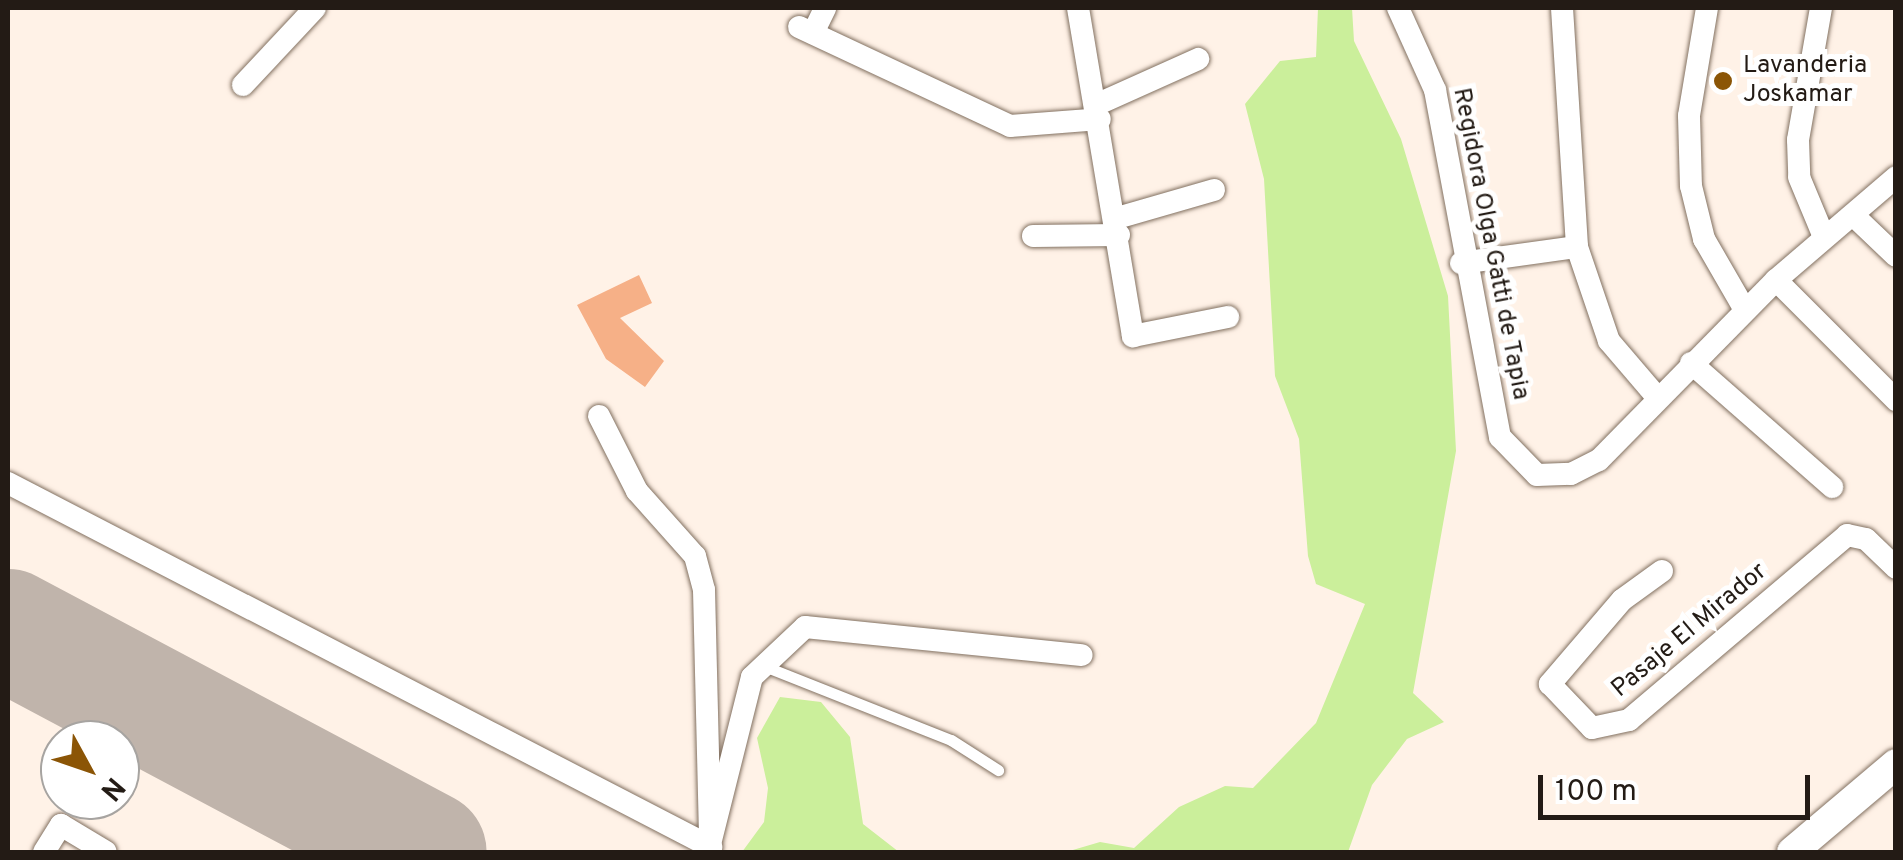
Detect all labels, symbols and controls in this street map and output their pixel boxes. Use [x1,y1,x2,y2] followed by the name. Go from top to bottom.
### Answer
[1743,52,1867,111] place label: Lavanderia Joskamar
[1712,70,1734,92] marker: Lavanderia Joskamar
[1445,85,1535,403] street label: Regidora Olga Gatti de Tapia
[1606,557,1774,705] street label: Pasaje El Mirador
[40,720,140,820] north arrow
[1543,755,1816,817] scale bar
[91,769,132,807] text: N
[1555,774,1637,811] text: 100 m

